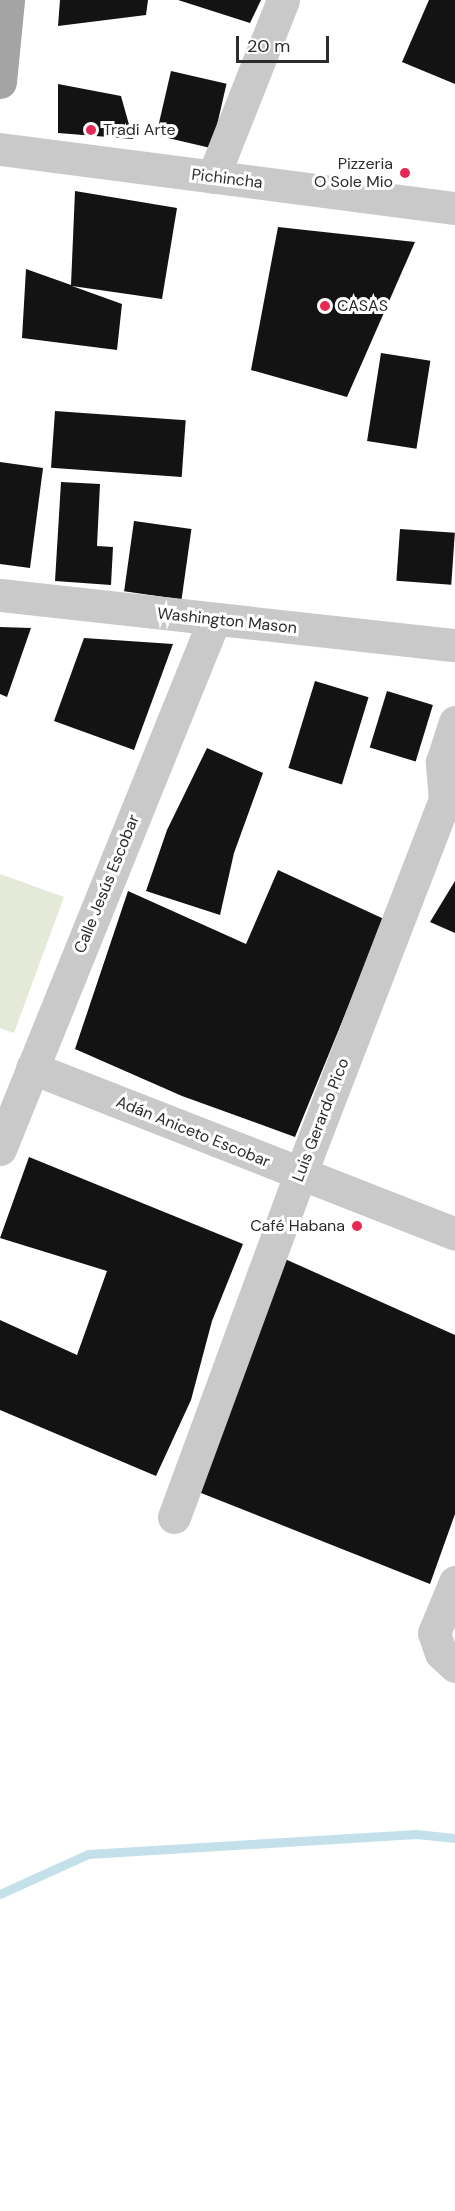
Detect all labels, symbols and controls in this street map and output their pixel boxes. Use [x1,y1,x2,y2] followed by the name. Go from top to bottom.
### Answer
[239,24,332,62] scale bar
[247,34,290,58] text: 20 m
[103,120,175,140] place label: Tradi Arte
[84,123,98,137] marker: Tradi Arte
[314,154,393,192] place label: Pizzeria O Sole Mio
[190,165,264,193] street label: Pichincha
[398,166,412,180] marker: Pizzeria O Sole Mio
[337,296,388,316] place label: CASAS
[318,299,332,313] marker: CASAS
[156,604,298,638] street label: Washington Mason
[70,812,144,956] street label: Calle Jesús Escobar
[289,1056,353,1184] street label: Luis Gerardo Pico
[113,1092,273,1172] street label: Adán Aniceto Escobar
[250,1216,345,1236] place label: Café Habana
[350,1219,364,1233] marker: Café Habana

